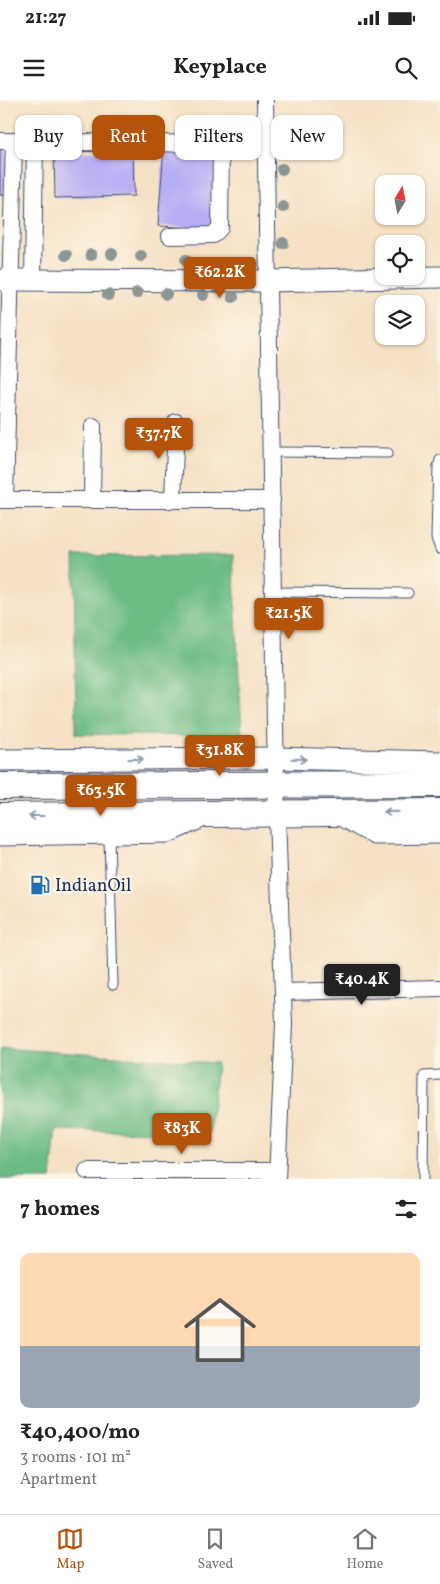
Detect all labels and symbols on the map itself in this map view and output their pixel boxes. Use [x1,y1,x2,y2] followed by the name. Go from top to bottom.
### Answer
[375,175,425,225] north arrow
[179,256,261,299] pin: ₹62.2K
[118,418,200,460] pin: ₹37.7K
[248,598,330,640] pin: ₹21.5K
[179,734,261,777] pin: ₹31.8K
[128,754,144,764] one-way arrow
[290,754,306,764] one-way arrow
[60,774,142,817] pin: ₹63.5K
[384,808,400,817] one-way arrow
[29,811,45,821] one-way arrow
[29,874,51,896] fuel station icon: IndianOil
[55,874,131,899] place label: IndianOil
[321,964,403,1006] pin: ₹40.4K
[152,1112,212,1155] pin: ₹83K

